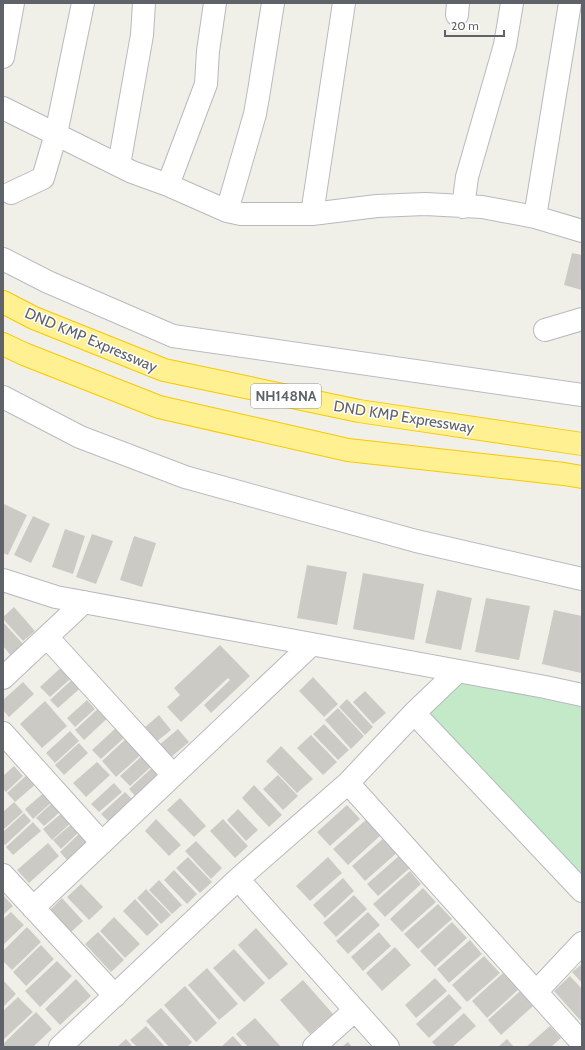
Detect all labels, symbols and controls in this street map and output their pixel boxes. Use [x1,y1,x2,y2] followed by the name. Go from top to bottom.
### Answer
[445,12,504,38] scale bar
[451,18,479,33] text: 20 m
[22,304,160,376] street label: DND KMP Expressway
[251,384,321,408] road number: NH148NA
[332,397,476,437] street label: DND KMP Expressway

